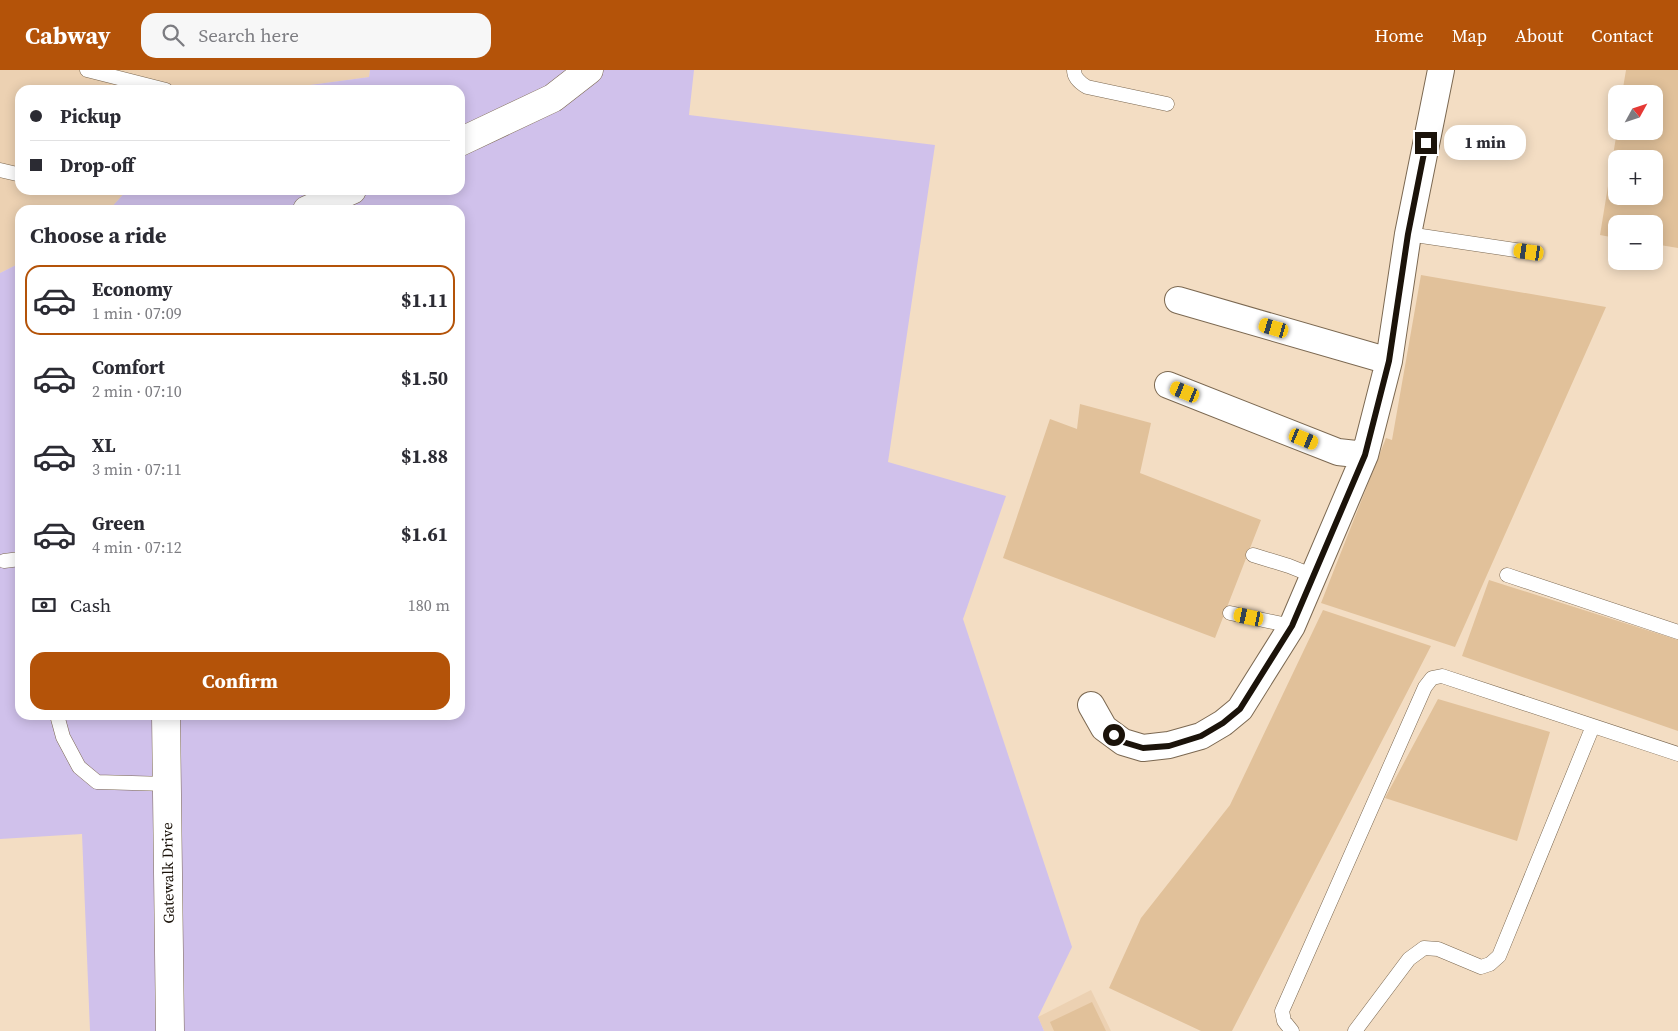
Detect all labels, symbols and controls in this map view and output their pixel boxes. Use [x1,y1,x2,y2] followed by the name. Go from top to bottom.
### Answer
[141,13,491,58] search box
[25,19,111,52] text: Cabway
[159,21,187,49] icon: search
[199,22,299,48] text: Search here
[1375,23,1424,48] text: Home
[1452,23,1487,48] text: Map
[1515,23,1563,48] text: About
[1591,23,1653,48] text: Contact
[1608,85,1662,140] north arrow
[1608,85,1663,270] map controls
[60,103,121,129] text: Pickup
[1444,126,1526,160] callout: 1 min
[1464,131,1506,153] text: 1 min
[1415,132,1437,154] route end
[1608,150,1663,205] button: +
[60,152,134,178] text: Drop-off
[1608,215,1663,270] button: −
[30,220,167,250] text: Choose a ride
[1513,242,1544,262] car
[92,276,173,302] text: Economy
[32,278,77,323] icon: car
[401,287,448,313] text: $1.11
[92,302,182,324] text: 1 min · 07:09
[1257,317,1290,339] car
[92,354,165,380] text: Comfort
[32,356,77,401] icon: car
[401,365,448,391] text: $1.50
[1168,379,1201,405] car
[92,380,182,402] text: 2 min · 07:10
[1287,426,1320,452] car
[92,432,115,458] text: XL
[32,434,77,479] icon: car
[401,443,448,469] text: $1.88
[92,458,182,480] text: 3 min · 07:11
[92,510,145,536] text: Green
[32,512,77,557] icon: car
[401,521,448,547] text: $1.61
[92,536,182,558] text: 4 min · 07:12
[30,591,58,619] icon: cash
[70,592,111,618] text: Cash
[408,594,450,616] text: 180 m
[1232,607,1265,627] car
[30,652,450,710] button: Confirm
[1103,724,1125,746] route start
[156,822,179,924] street label: Gatewalk Drive

